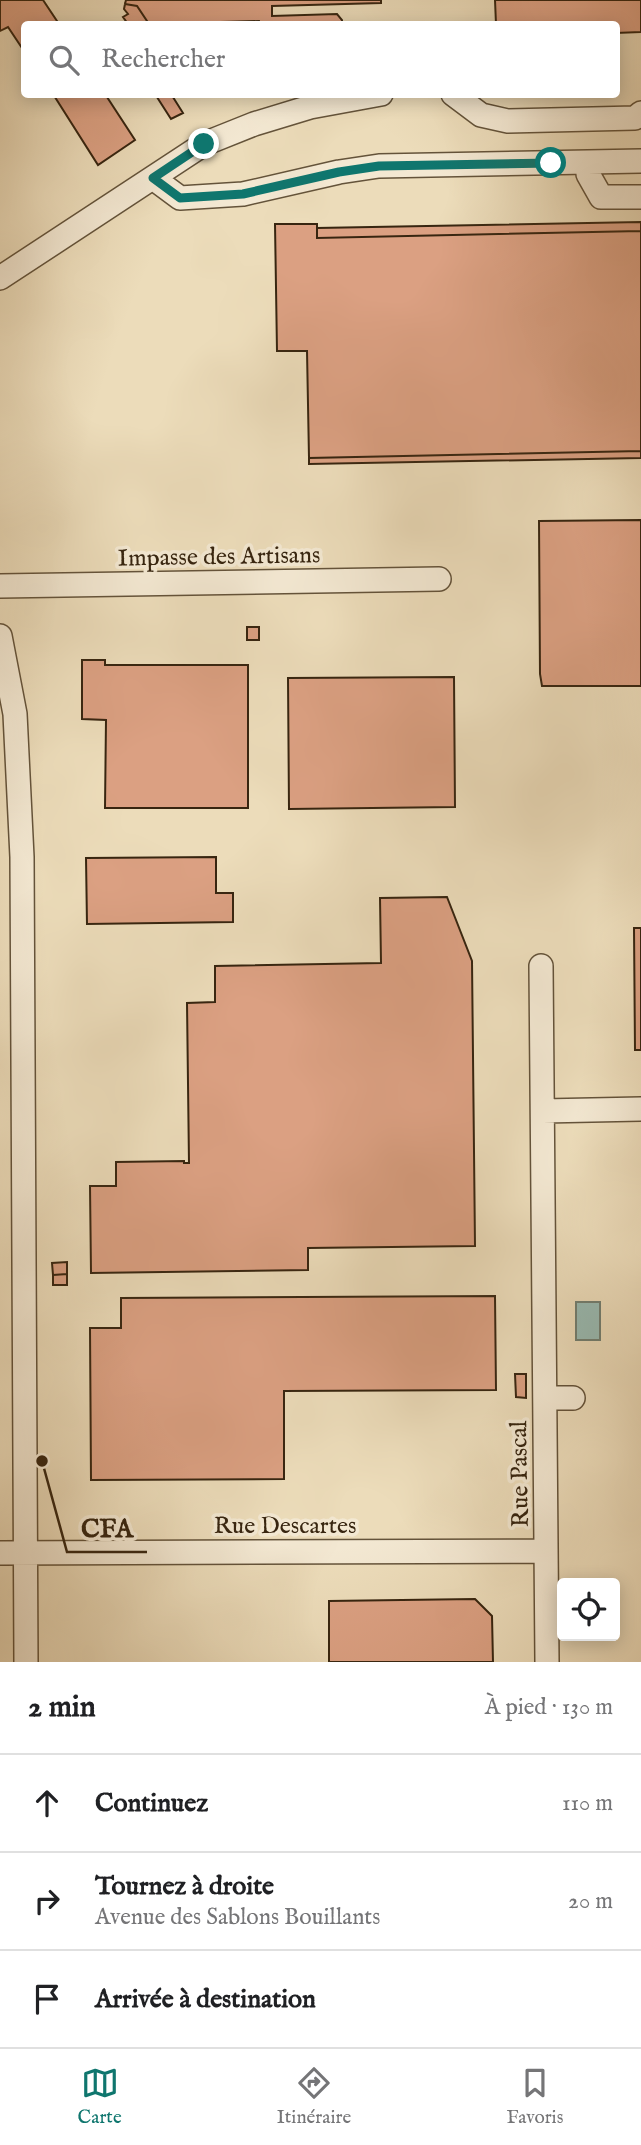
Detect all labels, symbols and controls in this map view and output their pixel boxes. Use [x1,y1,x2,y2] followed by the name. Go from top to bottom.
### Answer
[21,21,620,98] search box
[45,41,83,79] icon: search
[101,43,225,76] text: Rechercher
[188,128,219,159] route end
[535,147,566,178] route start
[117,540,321,575] street label: Impasse des Artisans
[504,1420,537,1528] street label: Rue Pascal
[67,1505,147,1552] callout: CFA
[214,1511,356,1542] street label: Rue Descartes
[81,1513,134,1546] text: CFA
[557,1578,620,1641] map controls
[557,1578,620,1641] button: locate
[28,1689,96,1727] text: 2 min
[485,1693,613,1722] text: À pied · 130 m
[28,1784,66,1822] icon: ahead
[95,1787,208,1820] text: Continuez
[562,1789,613,1818] text: 110 m
[95,1870,274,1903] text: Tournez à droite
[28,1882,66,1920] icon: right
[568,1887,613,1916] text: 20 m
[95,1903,380,1932] text: Avenue des Sablons Bouillants
[28,1980,66,2018] icon: arrive
[95,1983,316,2016] text: Arrivée à destination
[78,2064,122,2130] tab: Carte
[277,2064,351,2130] tab: Itinéraire
[506,2064,563,2130] tab: Favoris

